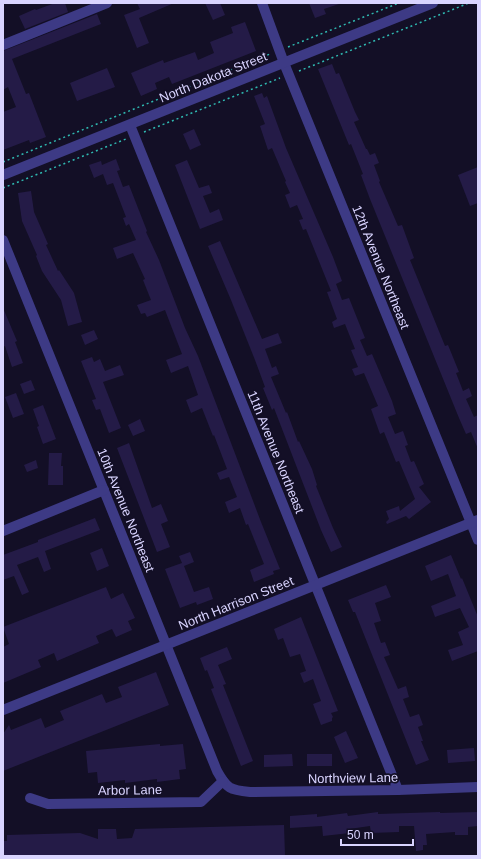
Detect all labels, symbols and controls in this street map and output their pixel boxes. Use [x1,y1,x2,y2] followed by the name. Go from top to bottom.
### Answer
[157,48,269,105] street label: North Dakota Street
[349,203,413,331] street label: 12th Avenue Northeast
[244,388,308,516] street label: 11th Avenue Northeast
[94,446,158,574] street label: 10th Avenue Northeast
[176,573,296,633] street label: North Harrison Street
[308,770,398,786] street label: Northview Lane
[98,782,162,798] street label: Arbor Lane
[341,821,413,847] scale bar
[347,828,374,842] text: 50 m

